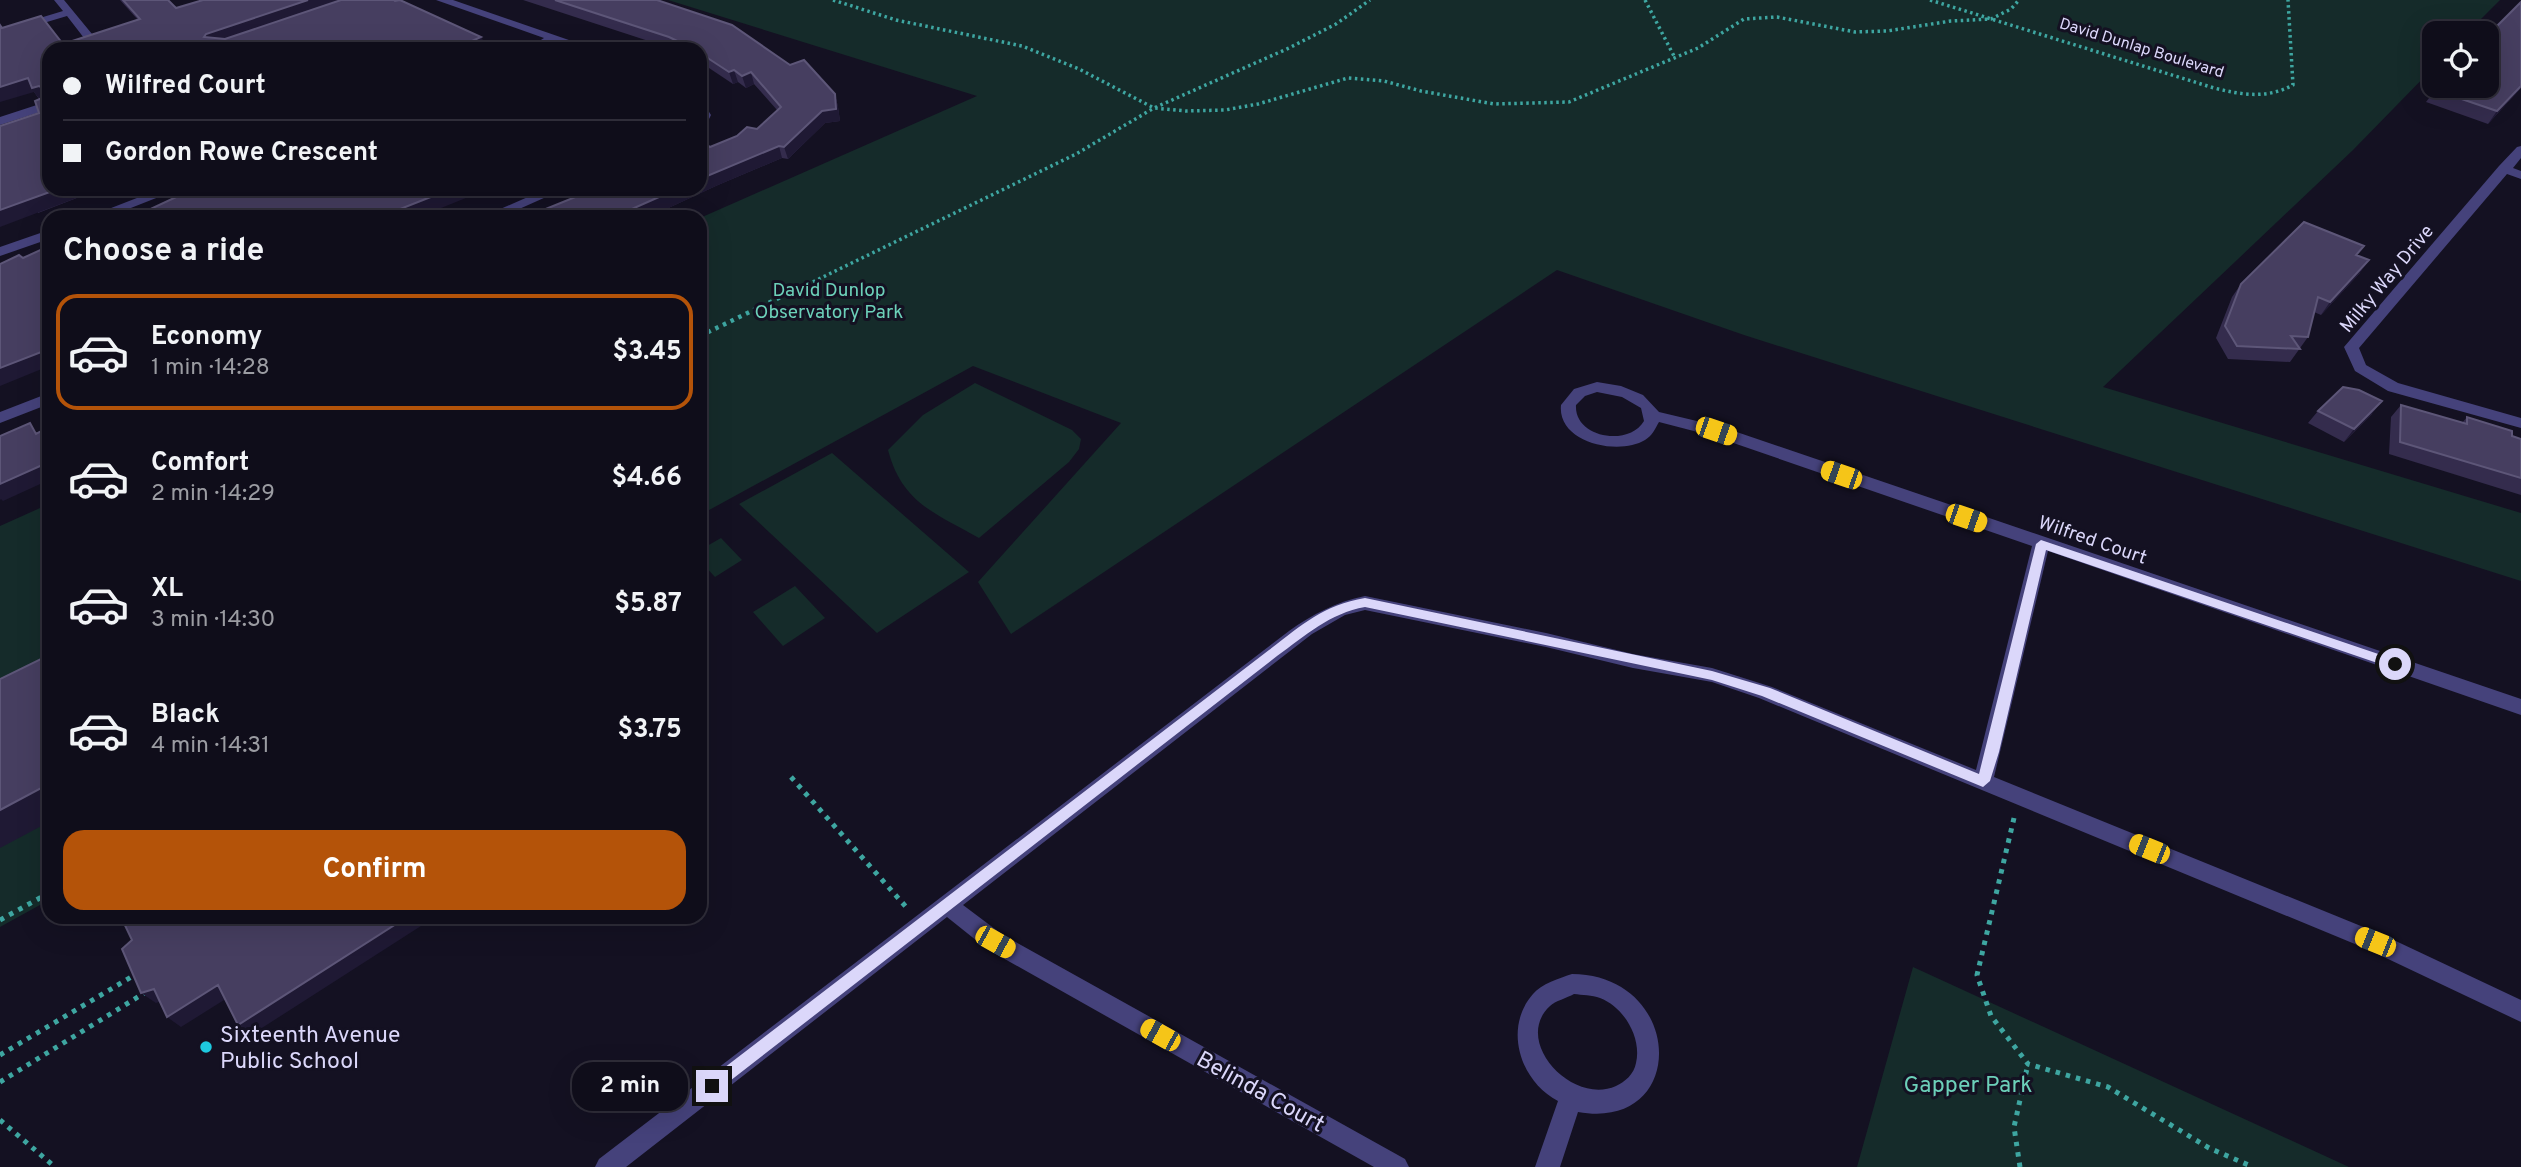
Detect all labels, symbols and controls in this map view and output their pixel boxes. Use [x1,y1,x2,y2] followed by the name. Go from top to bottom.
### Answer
[2057,14,2226,83] street label: David Dunlap Boulevard
[2422,21,2499,98] map controls
[2422,21,2499,98] button: locate
[105,70,266,103] text: Wilfred Court
[105,137,378,170] text: Gordon Rowe Crescent
[2335,220,2440,338] street label: Milky Way Drive
[63,232,264,272] text: Choose a ride
[755,279,903,325] park label: David Dunlop Observatory Park
[67,321,130,384] icon: car
[151,321,262,354] text: Economy
[612,336,682,369] text: $3.45
[151,354,270,383] text: 1 min · 14:28
[1693,414,1740,448] car
[67,447,130,510] icon: car
[151,447,249,480] text: Comfort
[1818,458,1865,492] car
[611,462,682,495] text: $4.66
[151,480,275,509] text: 2 min · 14:29
[1943,501,1990,535] car
[2035,511,2150,571] street label: Wilfred Court
[67,573,130,636] icon: car
[151,573,183,606] text: XL
[614,588,682,621] text: $5.87
[151,606,275,635] text: 3 min · 14:30
[2379,648,2411,680] route start
[67,699,130,762] icon: car
[151,699,220,732] text: Black
[617,714,682,747] text: $3.75
[151,732,270,761] text: 4 min · 14:31
[63,830,686,910] button: Confirm
[2126,831,2173,867] car
[972,923,1019,961] car
[2352,924,2399,960] car
[1137,1016,1184,1054] car
[220,1022,400,1077] place label: Sixteenth Avenue Public School
[198,1039,214,1055] marker: Sixteenth Avenue Public School
[1191,1046,1329,1140] street label: Belinda Court
[572,1062,688,1110] callout: 2 min
[696,1070,728,1102] route end
[600,1072,660,1101] text: 2 min
[1904,1072,2032,1101] park label: Gapper Park

